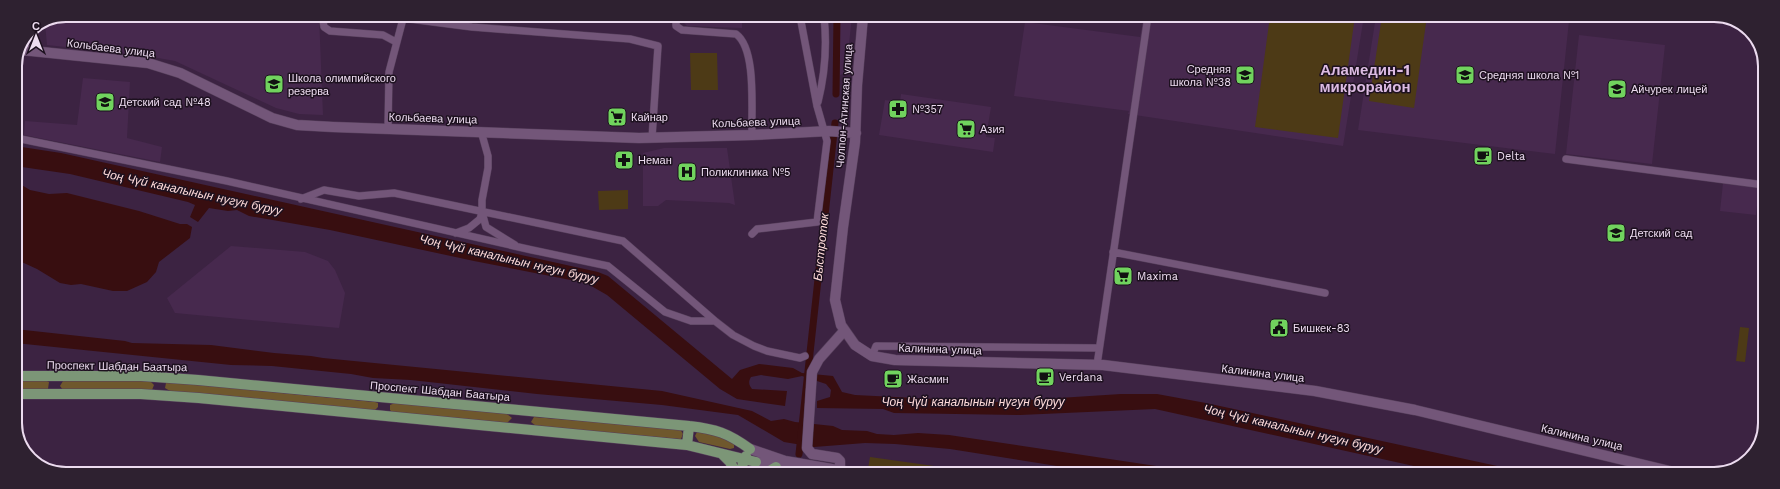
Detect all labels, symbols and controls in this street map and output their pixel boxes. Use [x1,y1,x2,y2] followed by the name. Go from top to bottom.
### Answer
[16,16,56,56] north arrow
[32,20,40,33] text: С
[66,37,157,60] street label: Кольбаева улица
[834,43,855,169] street label: Чолпон-Атинская улица
[1319,61,1411,96] district label: Аламедин-1 микрорайон
[1170,63,1231,89] place label: Средняя школа №38
[1234,64,1256,86] school or university icon: Средняя школа №38
[1454,64,1476,86] school or university icon: Средняя школа №1
[1479,69,1579,82] place label: Средняя школа №1
[288,72,396,98] place label: Школа олимпийского резерва
[263,73,285,95] school or university icon: Школа олимпийского резерва
[1606,78,1628,100] school or university icon: Айчурек лицей
[1631,83,1707,96] place label: Айчурек лицей
[94,91,116,113] school or university icon: Детский сад №48
[119,96,211,109] place label: Детский сад №48
[887,98,909,120] pharmacy icon: №357
[912,103,943,116] place label: №357
[606,106,628,128] supermarket icon: Кайнар
[389,110,478,127] street label: Кольбаева улица
[631,111,668,124] place label: Кайнар
[712,114,801,131] street label: Кольбаева улица
[955,118,977,140] supermarket icon: Азия
[980,123,1005,136] place label: Азия
[1472,145,1494,167] cafe icon: Delta
[613,149,635,171] pharmacy icon: Неман
[1497,150,1525,163] place label: Delta
[638,154,672,167] place label: Неман
[676,161,698,183] hospital icon: Поликлиника №5
[101,166,284,218] water label: Чоң Чүй каналынын нугун буруу
[701,166,790,179] place label: Поликлиника №5
[810,211,832,282] water label: Быстроток
[1605,222,1627,244] school or university icon: Детский сад
[1630,227,1693,240] place label: Детский сад
[418,232,601,287] water label: Чоң Чүй каналынын нугун буруу
[1112,265,1134,287] supermarket icon: Maxima
[1137,270,1178,283] place label: Maxima
[1268,317,1290,339] public building icon: Бишкек-83
[1293,322,1350,335] place label: Бишкек-83
[898,342,983,357] street label: Калинина улица
[47,359,188,374] street label: Проспект Шабдан Баатыра
[1221,362,1306,385] street label: Калинина улица
[1034,366,1056,388] cafe icon: Verdana
[882,368,904,390] cafe icon: Жасмин
[1059,371,1102,384] place label: Verdana
[907,373,949,386] place label: Жасмин
[370,379,511,404] street label: Проспект Шабдан Баатыра
[881,395,1066,409] water label: Чоң Чүй каналынын нугун буруу
[1202,402,1385,457] water label: Чоң Чүй каналынын нугун буруу
[1540,422,1625,453] street label: Калинина улица

